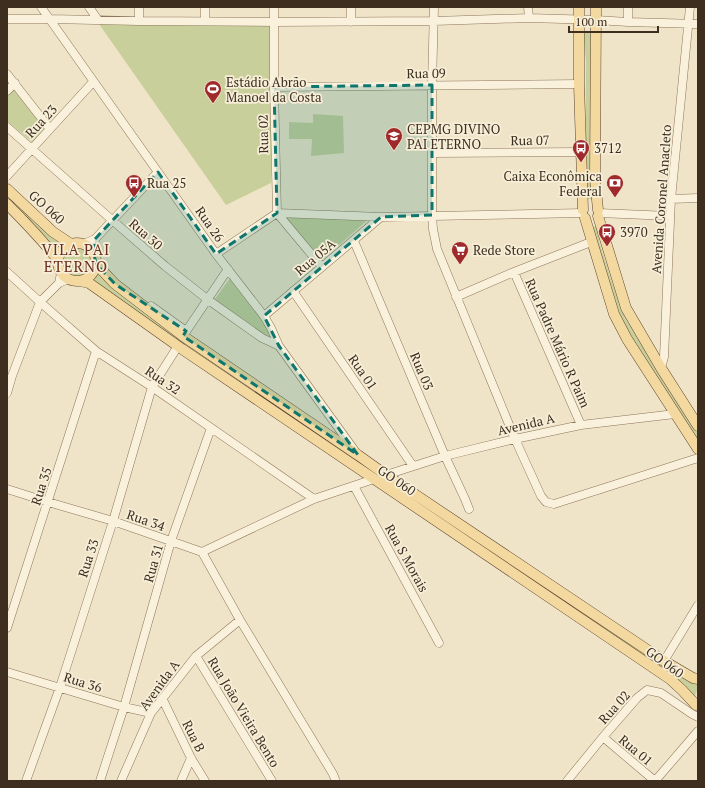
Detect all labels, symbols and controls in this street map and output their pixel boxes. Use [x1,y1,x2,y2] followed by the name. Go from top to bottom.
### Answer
[569,8,658,34] scale bar
[575,14,608,29] text: 100 m
[406,64,446,82] street label: Rua 09
[226,73,322,106] place label: Estádio Abrão Manoel da Costa
[203,79,223,104] sports icon: Estádio Abrão Manoel da Costa
[21,100,61,142] street label: Rua 23
[254,114,272,154] street label: Rua 02
[407,120,500,153] place label: CEPMG DIVINO PAI ETERNO
[647,124,675,274] street label: Avenida Coronel Anacleto
[384,126,404,151] school or university icon: CEPMG DIVINO PAI ETERNO
[510,131,550,149] street label: Rua 07
[571,138,591,163] bus stop icon: 3712
[594,139,622,157] place label: 3712
[503,167,602,200] place label: Caixa Econômica Federal
[124,173,144,198] bus stop icon: Rua 25
[605,173,625,198] bank icon: Caixa Econômica Federal
[147,174,186,192] place label: Rua 25
[25,186,69,228] street label: GO 060
[191,203,229,245] street label: Rua 26
[125,214,167,254] street label: Rua 30
[597,222,617,247] bus stop icon: 3970
[620,223,648,241] place label: 3970
[291,235,339,279] street label: Rua 05A
[42,239,110,276] district label: VILA PAI ETERNO
[450,240,470,265] supermarket icon: Rede Store
[473,241,535,259] place label: Rede Store
[521,276,595,410] street label: Rua Padre Mário R Paim
[406,349,438,393] street label: Rua 03
[344,351,382,393] street label: Rua 01
[142,362,184,398] street label: Rua 32
[496,409,556,439] street label: Avenida A
[374,461,420,499] street label: GO 060
[26,465,56,507] street label: Rua 35
[124,505,168,535] street label: Rua 34
[381,521,433,595] street label: Rua S Morais
[73,536,103,579] street label: Rua 33
[139,542,167,584] street label: Rua 31
[643,642,688,682] street label: GO 060
[204,653,284,771] street label: Rua João Vieira Bento
[135,656,183,714] street label: Avenida A
[62,668,105,696] street label: Rua 36
[594,686,634,728] street label: Rua 02
[178,717,210,755] street label: Rua B
[615,730,657,770] street label: Rua 01

